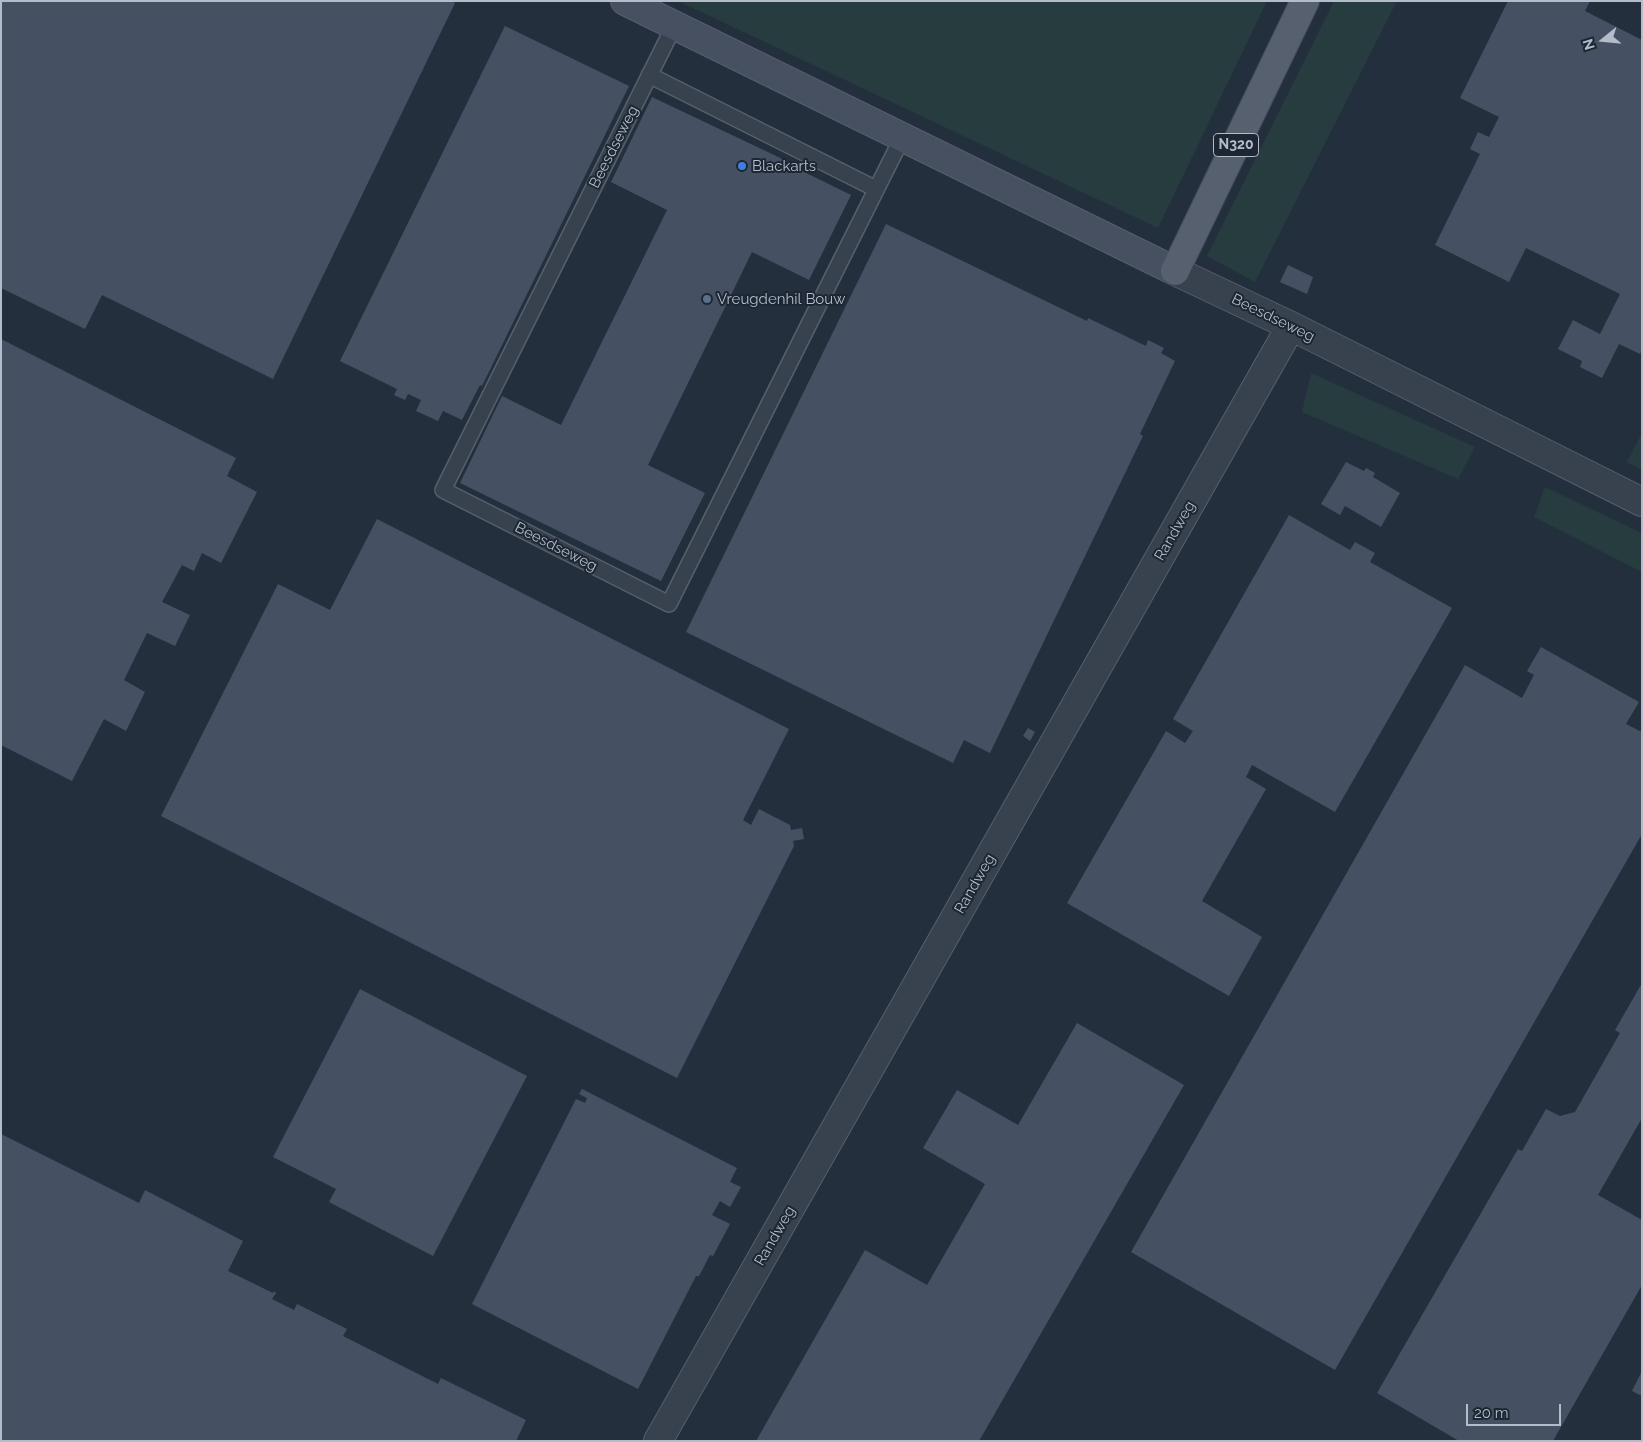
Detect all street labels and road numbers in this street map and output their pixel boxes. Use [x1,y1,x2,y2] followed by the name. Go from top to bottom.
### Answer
[586,103,642,191] street label: Beesdseweg
[1214,134,1258,156] road number: N320
[1229,290,1317,346] street label: Beesdseweg
[1151,498,1199,564] street label: Randweg
[512,519,600,575] street label: Beesdseweg
[951,851,999,917] street label: Randweg
[751,1203,799,1269] street label: Randweg

